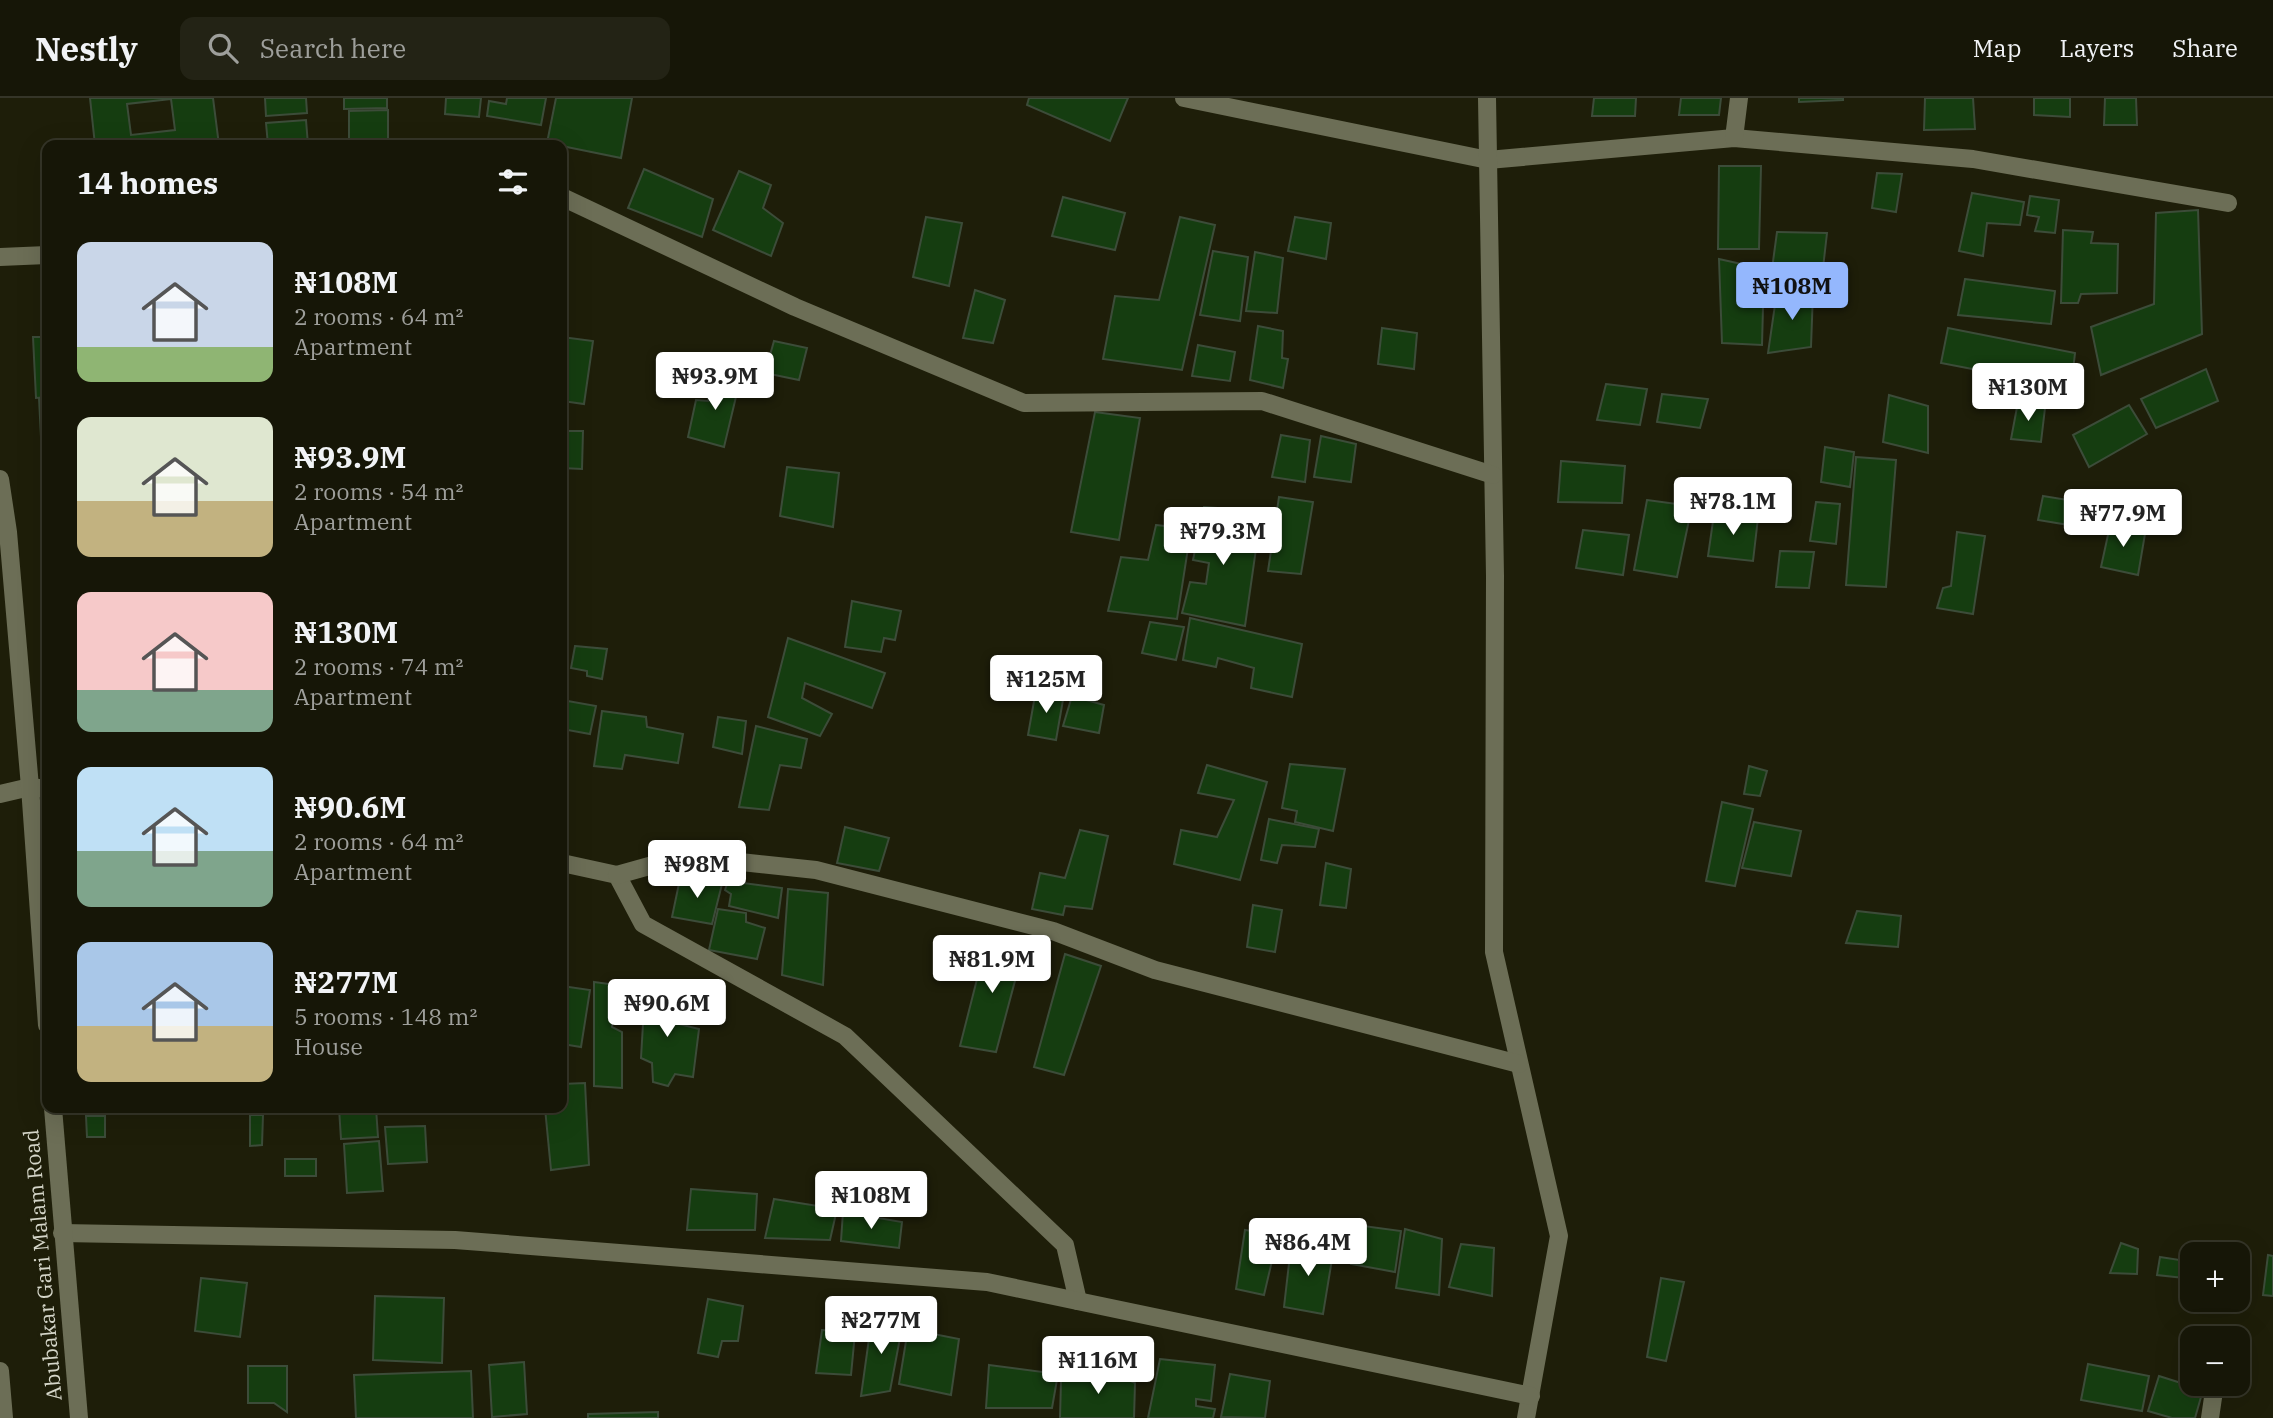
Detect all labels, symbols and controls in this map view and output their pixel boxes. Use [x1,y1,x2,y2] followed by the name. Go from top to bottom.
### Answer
[180,17,670,80] search box
[35,27,138,70] text: Nestly
[204,29,242,67] icon: search
[260,31,406,65] text: Search here
[1973,32,2021,64] text: Map
[2059,32,2134,64] text: Layers
[2172,32,2238,64] text: Share
[77,163,218,202] text: 14 homes
[494,163,532,201] icon: filters
[294,262,398,301] text: ₦108M
[1743,262,1841,322] pin: ₦108M
[133,270,217,354] icon: home
[1752,270,1832,300] text: ₦108M
[294,301,464,331] text: 2 rooms · 64 m²
[294,331,412,361] text: Apartment
[658,352,772,412] pin: ₦93.9M
[672,360,758,390] text: ₦93.9M
[1979,364,2077,423] pin: ₦130M
[1988,371,2068,401] text: ₦130M
[294,437,407,476] text: ₦93.9M
[133,445,217,529] icon: home
[294,476,464,506] text: 2 rooms · 54 m²
[1676,478,1790,537] pin: ₦78.1M
[1690,485,1776,515] text: ₦78.1M
[2066,490,2180,549] pin: ₦77.9M
[2080,497,2166,527] text: ₦77.9M
[294,506,412,536] text: Apartment
[1166,508,1280,567] pin: ₦79.3M
[1180,515,1266,545] text: ₦79.3M
[294,612,398,651] text: ₦130M
[133,620,217,704] icon: home
[294,651,464,681] text: 2 rooms · 74 m²
[997,656,1095,715] pin: ₦125M
[1006,663,1086,693] text: ₦125M
[294,681,412,711] text: Apartment
[294,787,407,826] text: ₦90.6M
[133,795,217,879] icon: home
[294,826,464,856] text: 2 rooms · 64 m²
[656,840,738,900] pin: ₦98M
[664,848,730,878] text: ₦98M
[294,856,412,886] text: Apartment
[935,936,1049,995] pin: ₦81.9M
[949,943,1035,973] text: ₦81.9M
[294,962,398,1001] text: ₦277M
[133,970,217,1054] icon: home
[610,979,724,1039] pin: ₦90.6M
[624,987,710,1017] text: ₦90.6M
[294,1001,477,1031] text: 5 rooms · 148 m²
[294,1031,363,1061] text: House
[16,1128,68,1402] street label: Abubakar Gari Malam Road
[822,1172,920,1231] pin: ₦108M
[831,1179,911,1209] text: ₦108M
[1251,1218,1365,1278] pin: ₦86.4M
[1265,1226,1351,1256] text: ₦86.4M
[2180,1242,2250,1396] map controls
[2180,1242,2250,1312] button: +
[832,1296,930,1356] pin: ₦277M
[841,1304,921,1334] text: ₦277M
[2180,1326,2250,1396] button: −
[1049,1336,1147,1396] pin: ₦116M
[1058,1344,1138,1374] text: ₦116M

